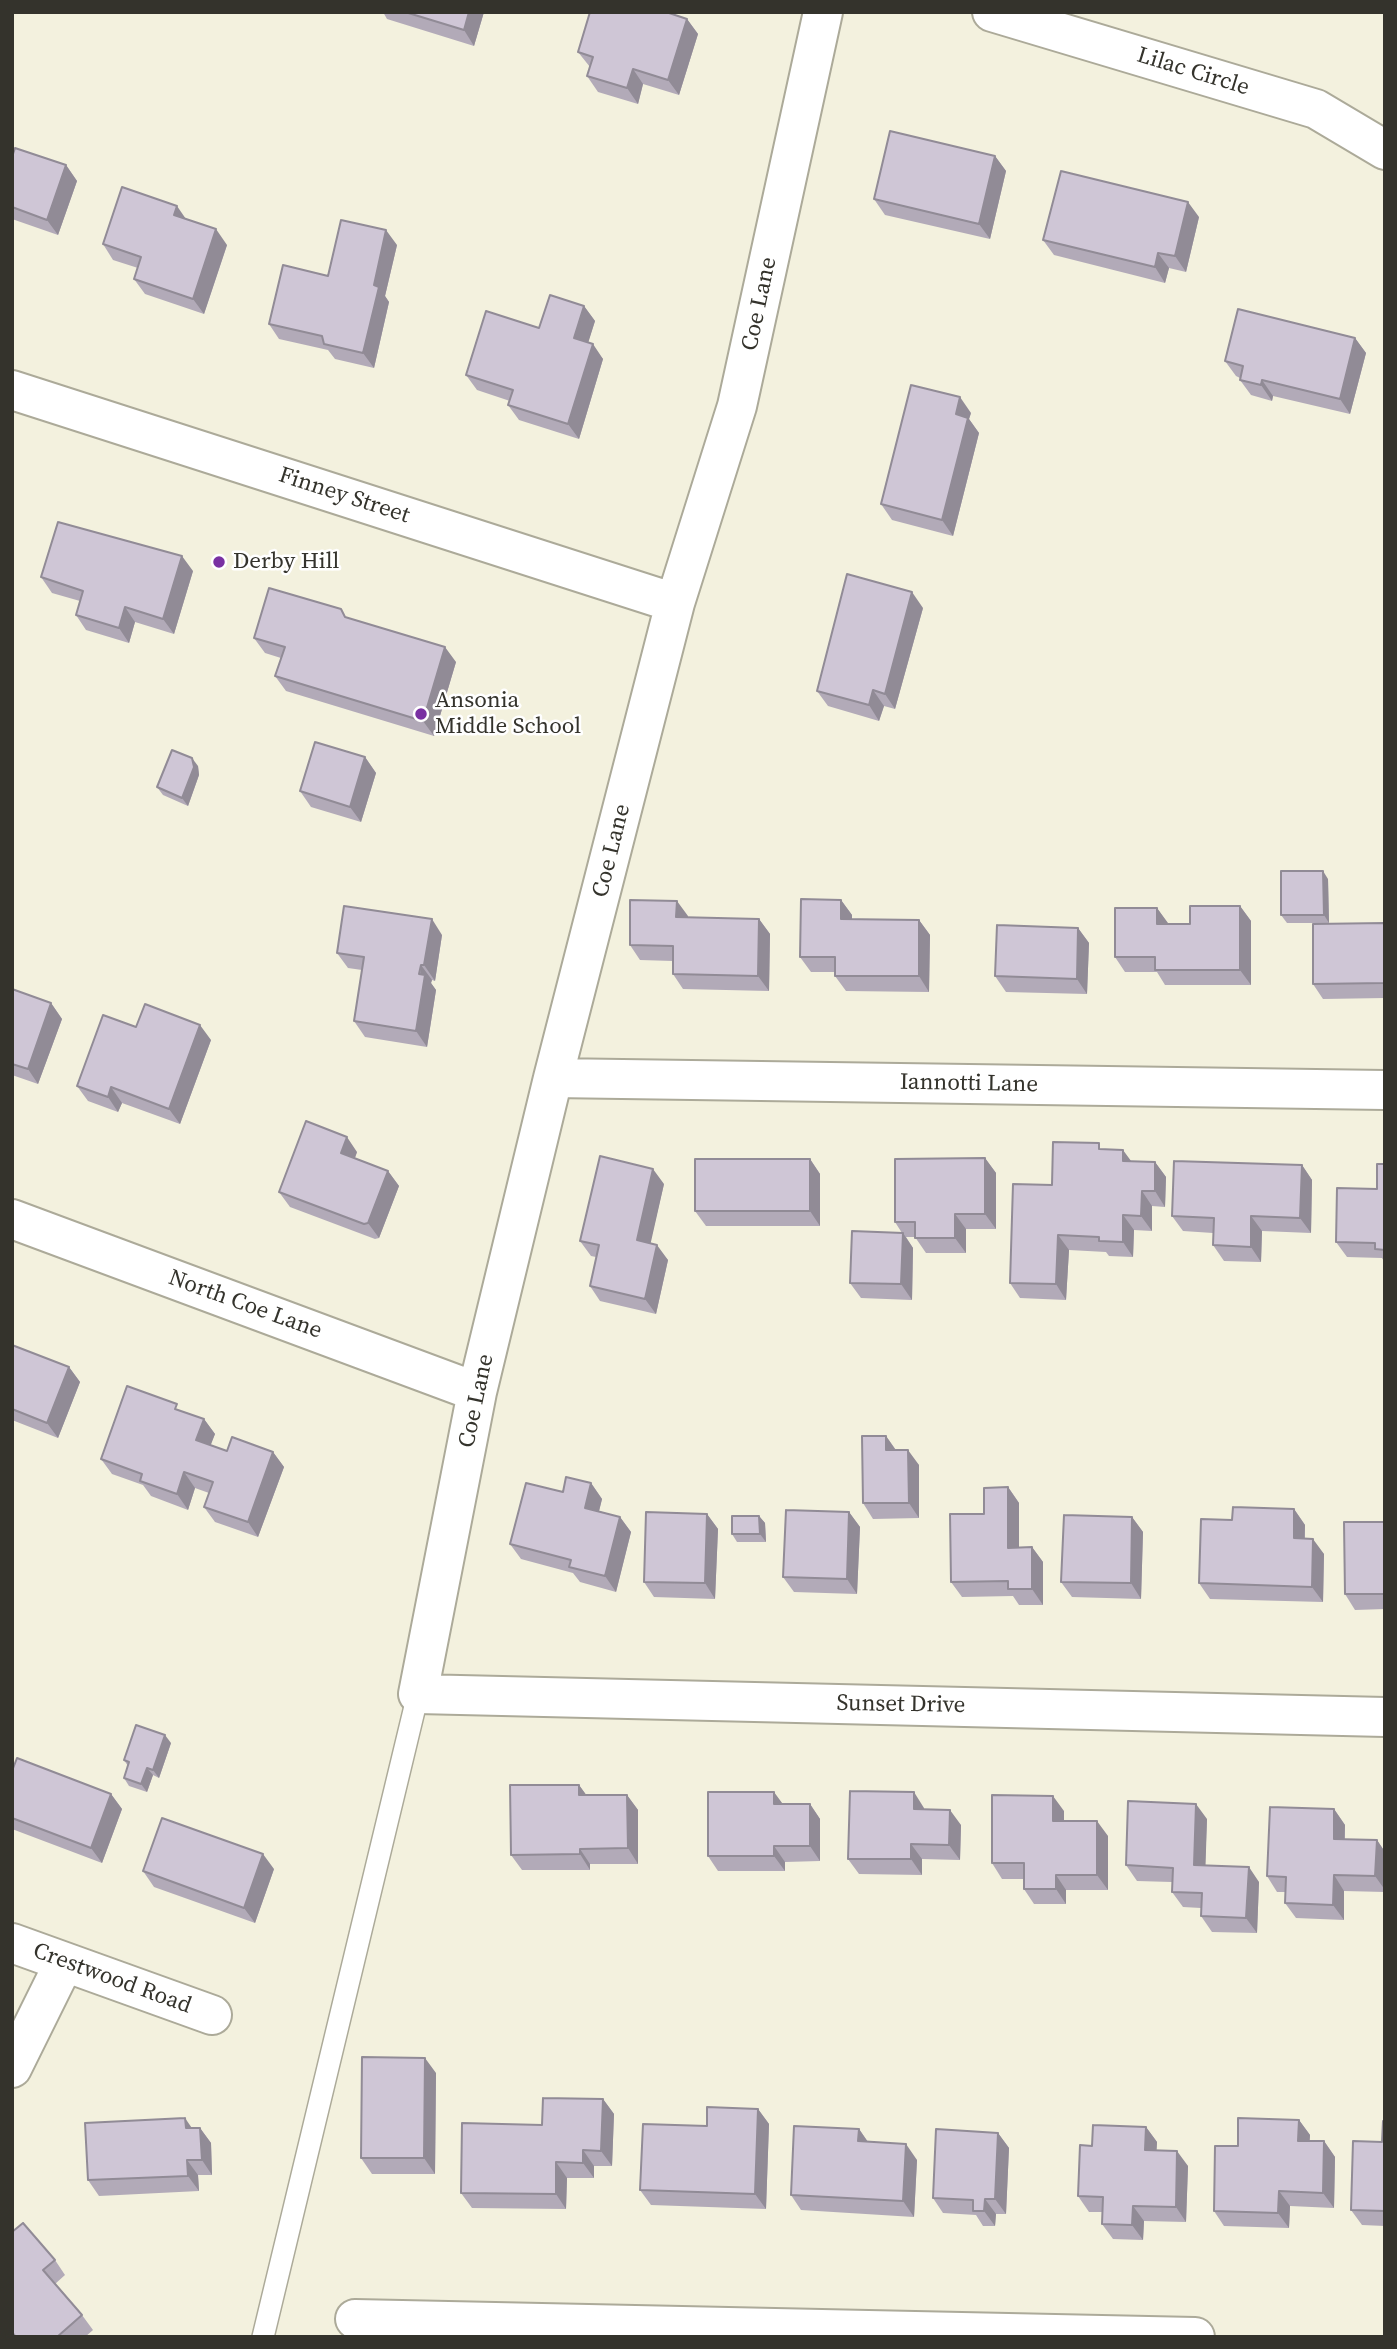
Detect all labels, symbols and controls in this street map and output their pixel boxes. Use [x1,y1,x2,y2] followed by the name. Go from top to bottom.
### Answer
[1134,42,1252,102] street label: Lilac Circle
[737,255,783,353] street label: Coe Lane
[275,462,413,530] street label: Finney Street
[233,548,339,576] place label: Derby Hill
[211,554,227,570] marker: Derby Hill
[435,687,581,741] place label: Ansonia Middle School
[413,706,429,722] marker: Ansonia Middle School
[587,801,637,901] street label: Coe Lane
[900,1069,1038,1099] street label: Iannotti Lane
[165,1264,325,1346] street label: North Coe Lane
[454,1352,500,1450] street label: Coe Lane
[836,1690,966,1720] street label: Sunset Drive
[29,1938,195,2020] street label: Crestwood Road

